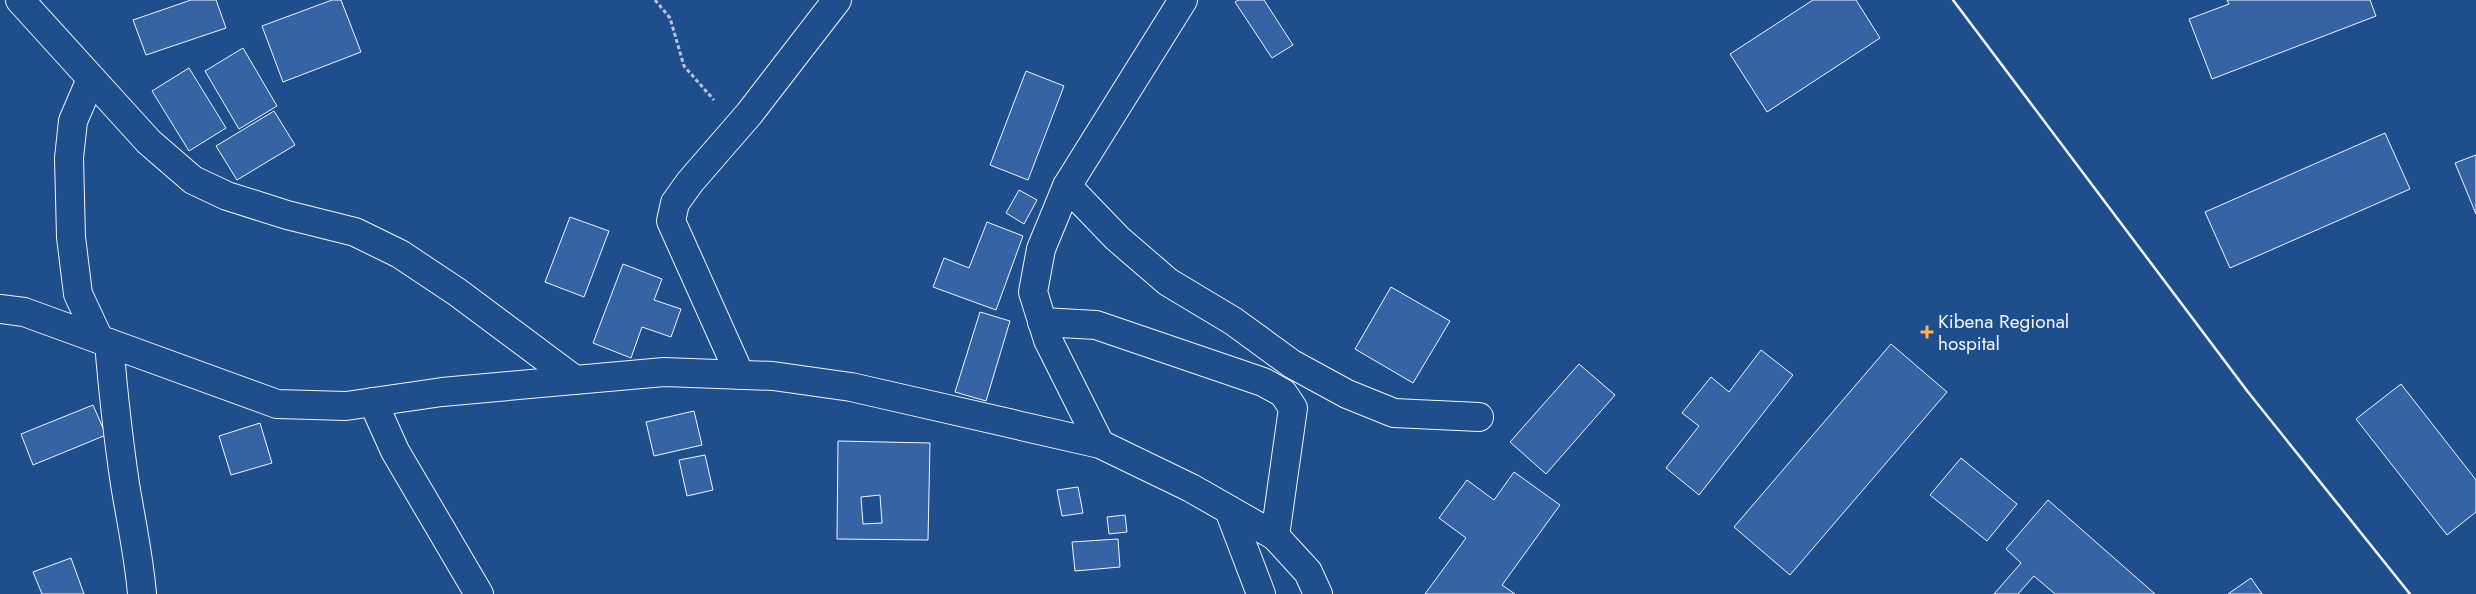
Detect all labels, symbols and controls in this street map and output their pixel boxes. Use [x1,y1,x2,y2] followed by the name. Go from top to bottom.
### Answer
[1938,308,2069,357] place label: Kibena Regional hospital
[1920,325,1934,339] marker: Kibena Regional hospital

